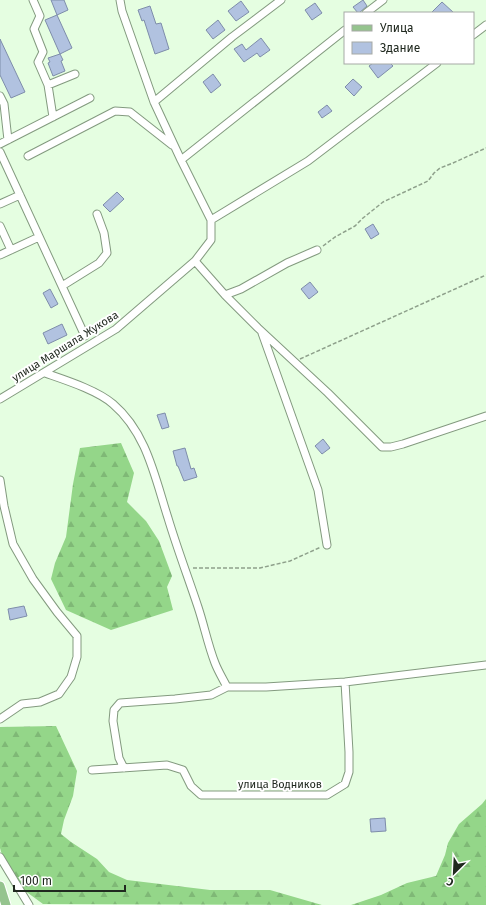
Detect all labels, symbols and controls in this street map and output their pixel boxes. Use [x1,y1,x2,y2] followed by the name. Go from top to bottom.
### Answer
[344,12,474,64] legend
[380,21,414,35] text: Улица
[380,41,420,55] text: Здание
[10,308,121,385] street label: улица Маршала Жукова
[238,778,322,791] street label: улица Водников
[434,853,474,893] north arrow
[14,867,125,893] scale bar
[20,874,52,888] text: 100 m
[444,874,456,889] text: С

